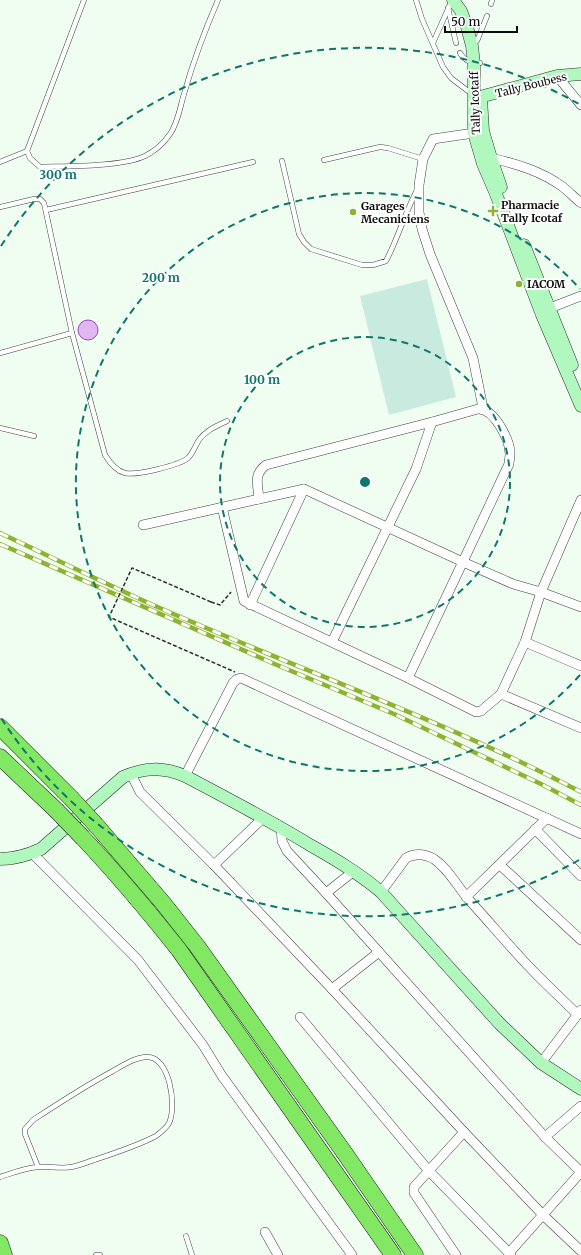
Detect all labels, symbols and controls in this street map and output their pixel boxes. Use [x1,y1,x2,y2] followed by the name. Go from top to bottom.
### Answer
[445,8,517,34] scale bar
[451,14,480,29] text: 50 m
[494,69,568,101] street label: Tally Boubess
[467,70,483,135] street label: Tally Icotaff
[39,167,77,182] text: 300 m
[501,198,563,225] place label: Pharmacie Tally Icotaf
[361,199,430,226] place label: Garages Mecaniciens
[488,206,498,216] marker: Pharmacie Tally Icotaf
[348,207,358,217] marker: Garages Mecaniciens
[142,270,180,285] text: 200 m
[527,277,566,291] place label: IACOM
[514,279,524,289] marker: IACOM
[244,372,280,387] text: 100 m
[358,475,372,489] centre of rings

